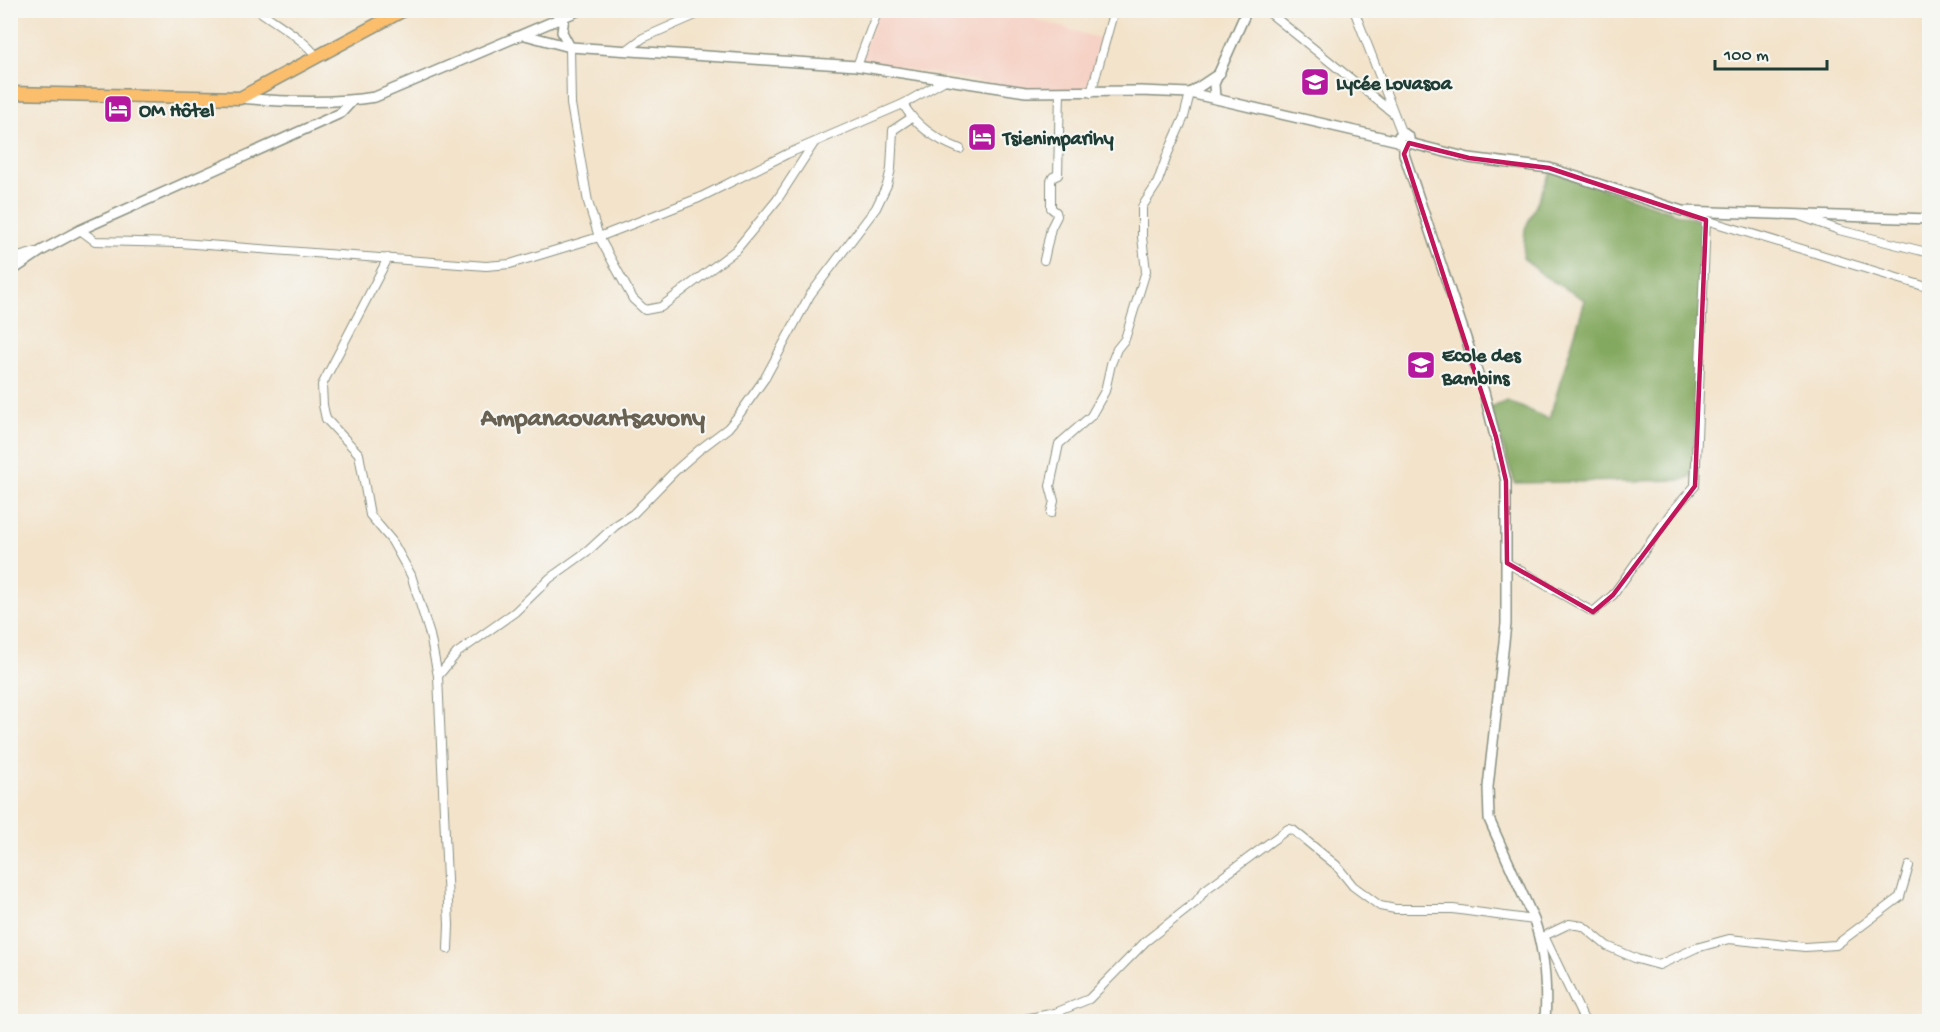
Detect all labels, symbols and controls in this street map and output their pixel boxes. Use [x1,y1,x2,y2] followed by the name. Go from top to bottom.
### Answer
[1715,33,1828,71] scale bar
[1723,46,1769,67] text: 100 m
[1299,66,1331,98] school or university icon: Lycée Lovasoa
[1336,74,1453,97] place label: Lycée Lovasoa
[102,93,134,125] hotel icon: OM Hôtel
[139,101,215,124] place label: OM Hôtel
[966,121,998,153] hotel icon: Tsienimparihy
[1001,129,1114,152] place label: Tsienimparihy
[1441,346,1522,392] place label: Ecole des Bambins
[1405,349,1437,381] school or university icon: Ecole des Bambins
[480,405,705,436] district label: Ampanaovantsavony

